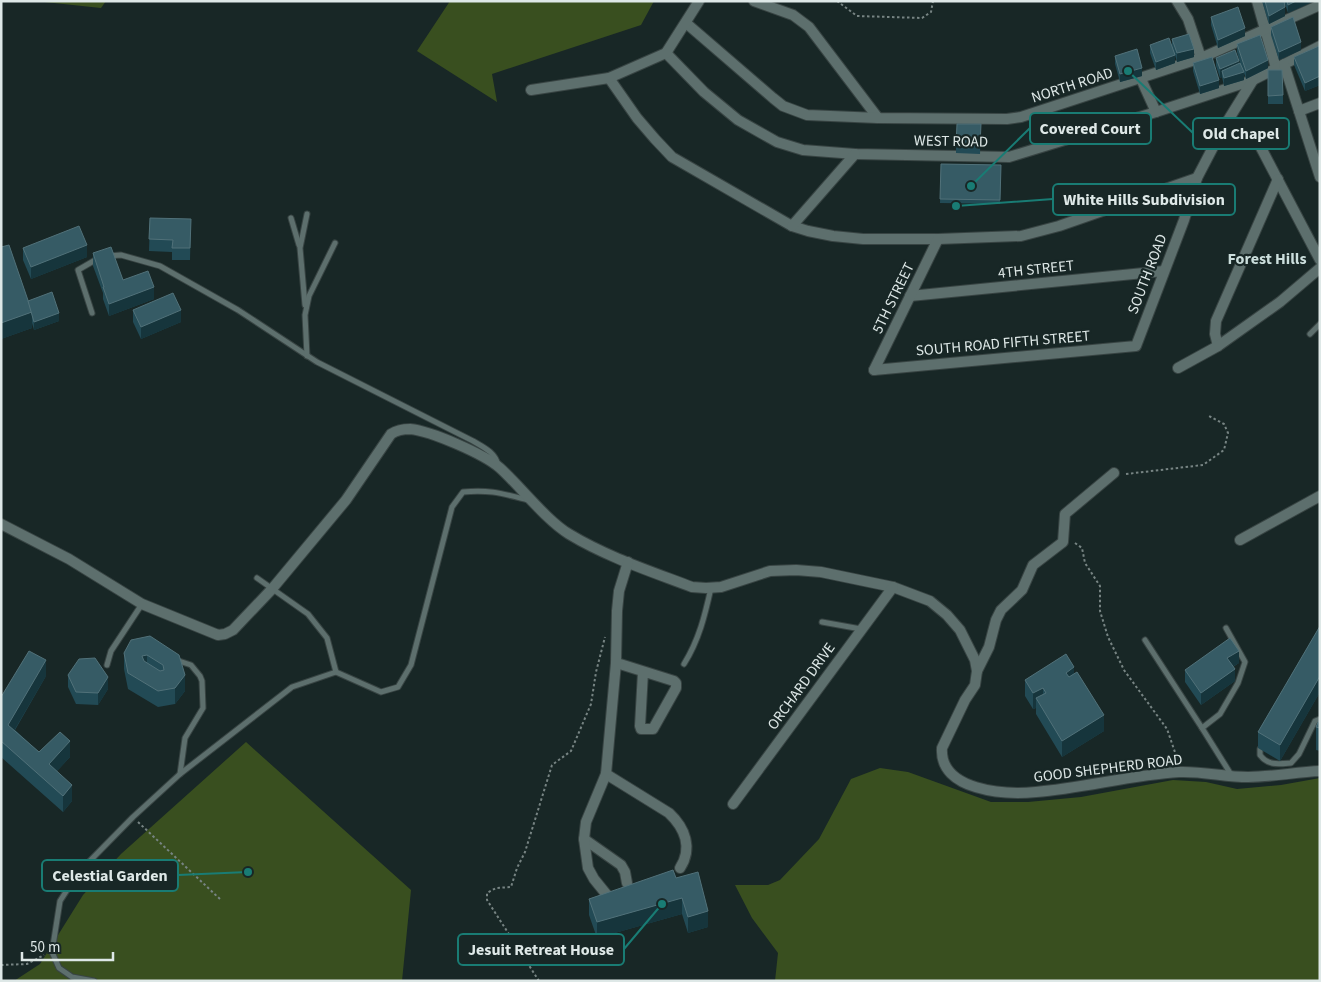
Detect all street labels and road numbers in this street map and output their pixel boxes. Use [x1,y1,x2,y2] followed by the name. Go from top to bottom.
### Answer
[1029,62,1116,109] street label: NORTH ROAD
[914,130,988,153] street label: WEST ROAD
[1123,231,1172,317] street label: SOUTH ROAD
[997,255,1075,284] street label: 4TH STREET
[867,259,920,337] street label: 5TH STREET
[915,325,1091,362] street label: SOUTH ROAD FIFTH STREET
[763,638,840,734] street label: ORCHARD DRIVE
[1032,749,1184,788] street label: GOOD SHEPHERD ROAD

